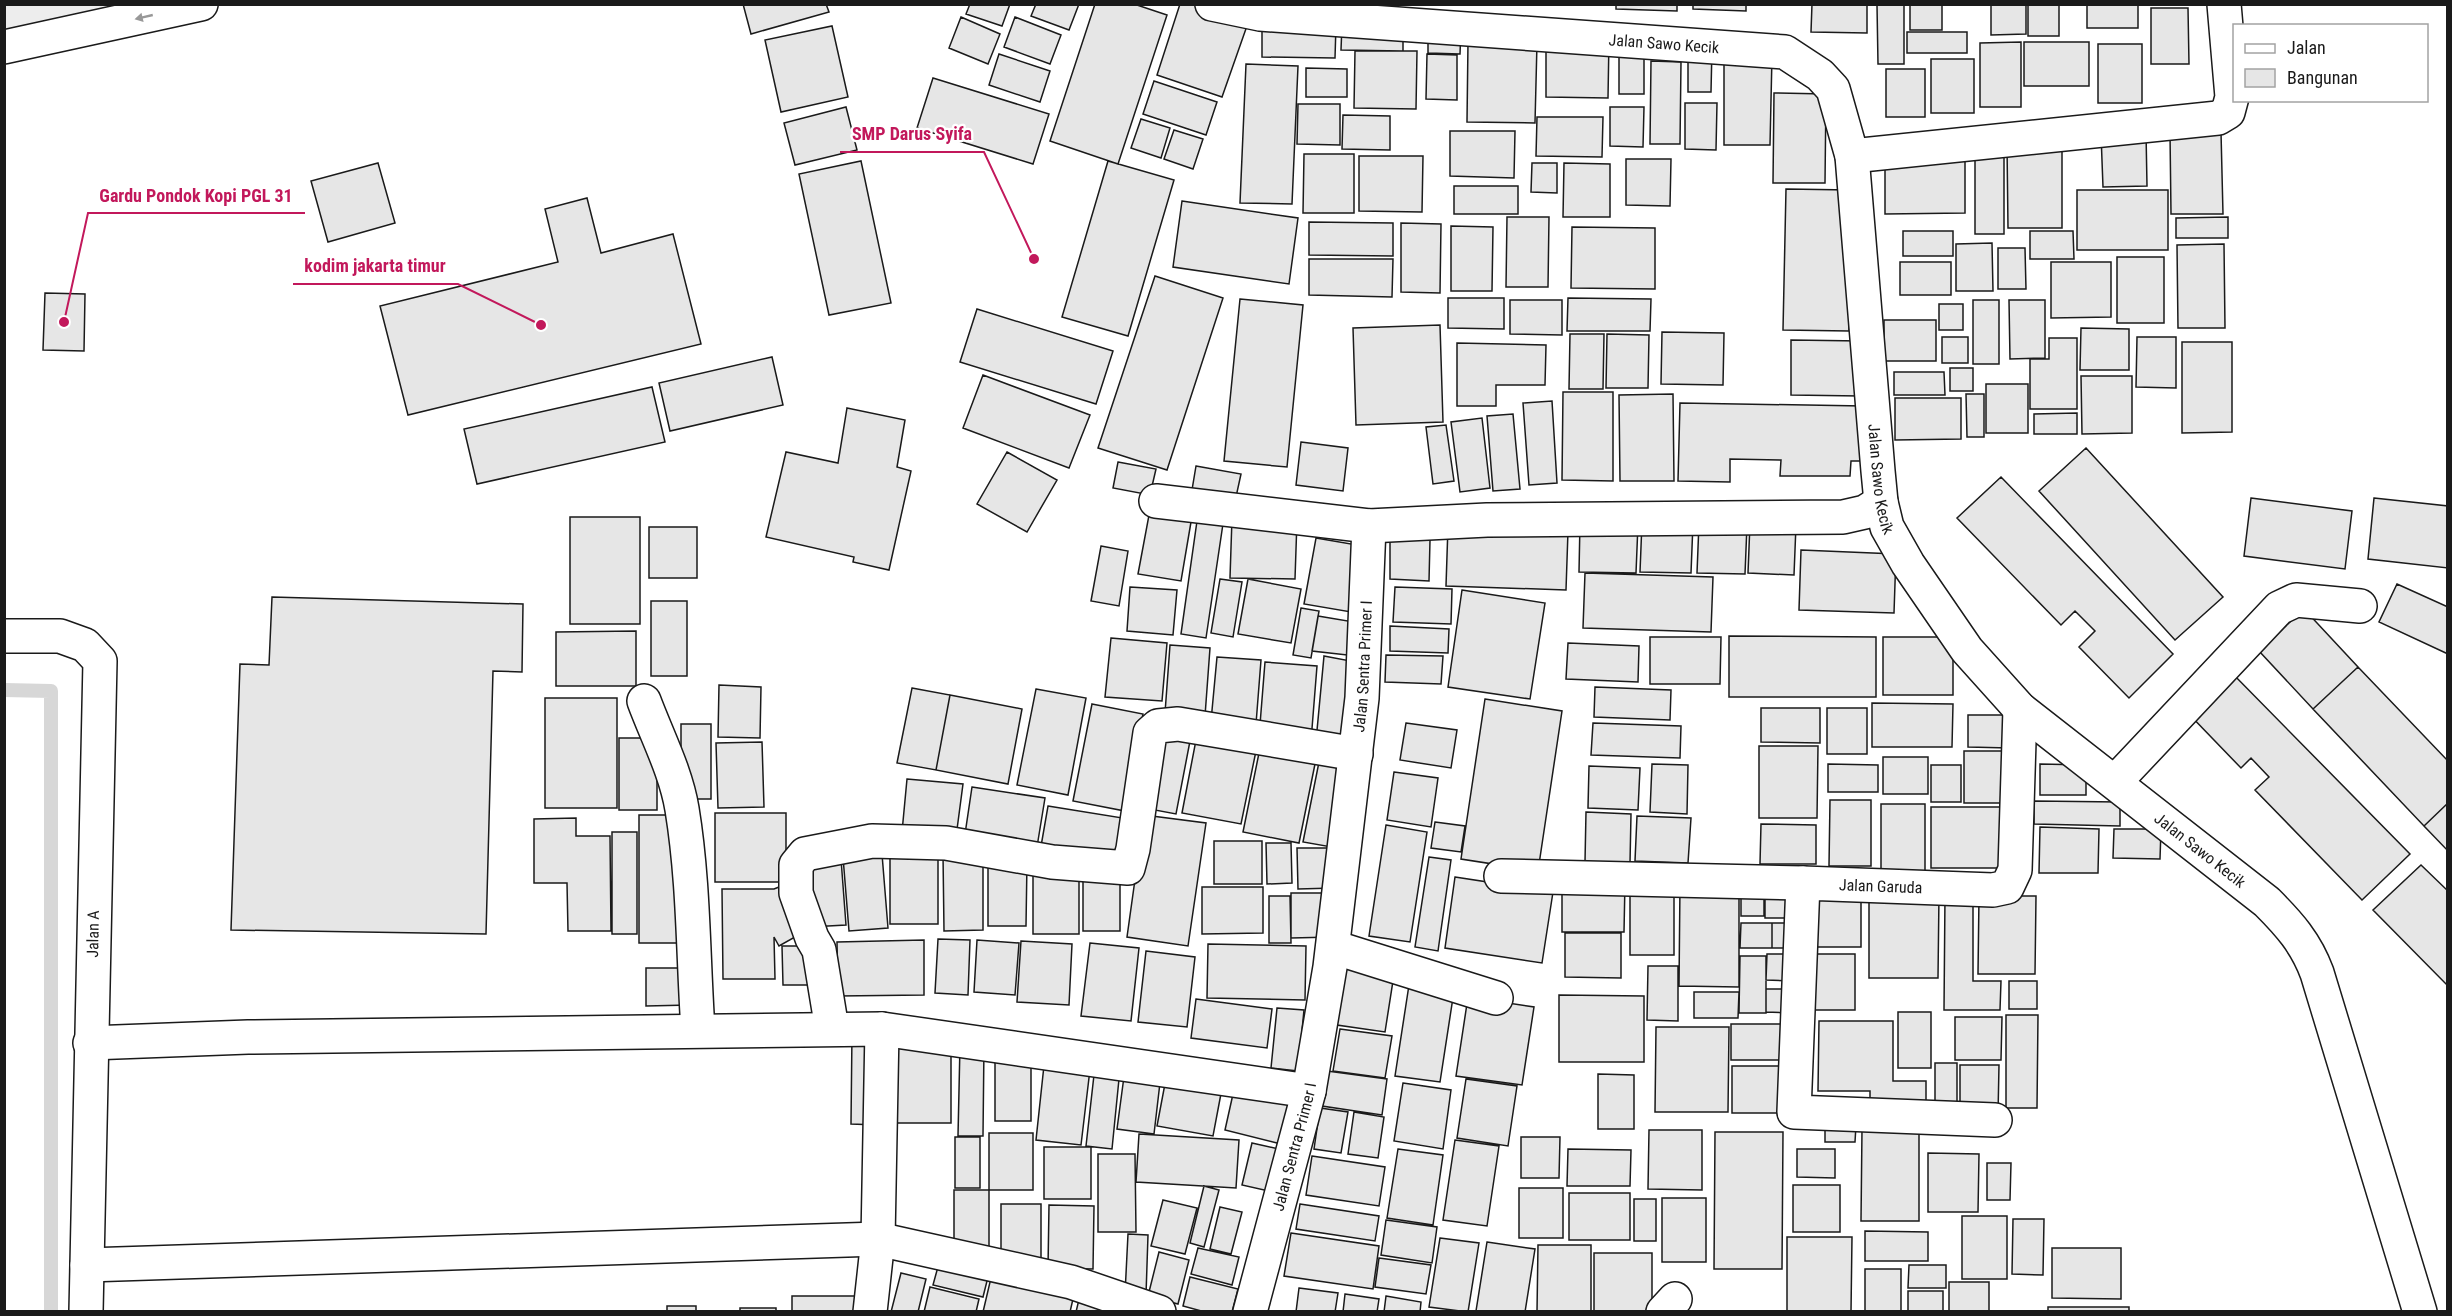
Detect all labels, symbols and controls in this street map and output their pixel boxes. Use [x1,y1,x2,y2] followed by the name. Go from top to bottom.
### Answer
[135,13,154,23] one-way arrow
[2233,24,2428,102] legend
[1608,30,1721,57] street label: Jalan Sawo Kecik
[2287,37,2326,58] text: Jalan
[2287,67,2358,88] text: Bangunan
[840,116,984,152] callout: SMP Darus Syifa
[852,123,972,144] text: SMP Darus Syifa
[88,177,305,213] callout: Gardu Pondok Kopi PGL 31
[99,185,293,206] text: Gardu Pondok Kopi PGL 31
[293,248,458,284] callout: kodim jakarta timur
[304,255,446,276] text: kodim jakarta timur
[1865,423,1899,538] street label: Jalan Sawo Kecik
[1349,600,1375,733] street label: Jalan Sentra Primer I
[2151,808,2250,892] street label: Jalan Sawo Kecik
[1839,875,1923,897] street label: Jalan Garuda
[83,910,103,958] street label: Jalan A
[1268,1081,1320,1213] street label: Jalan Sentra Primer I

